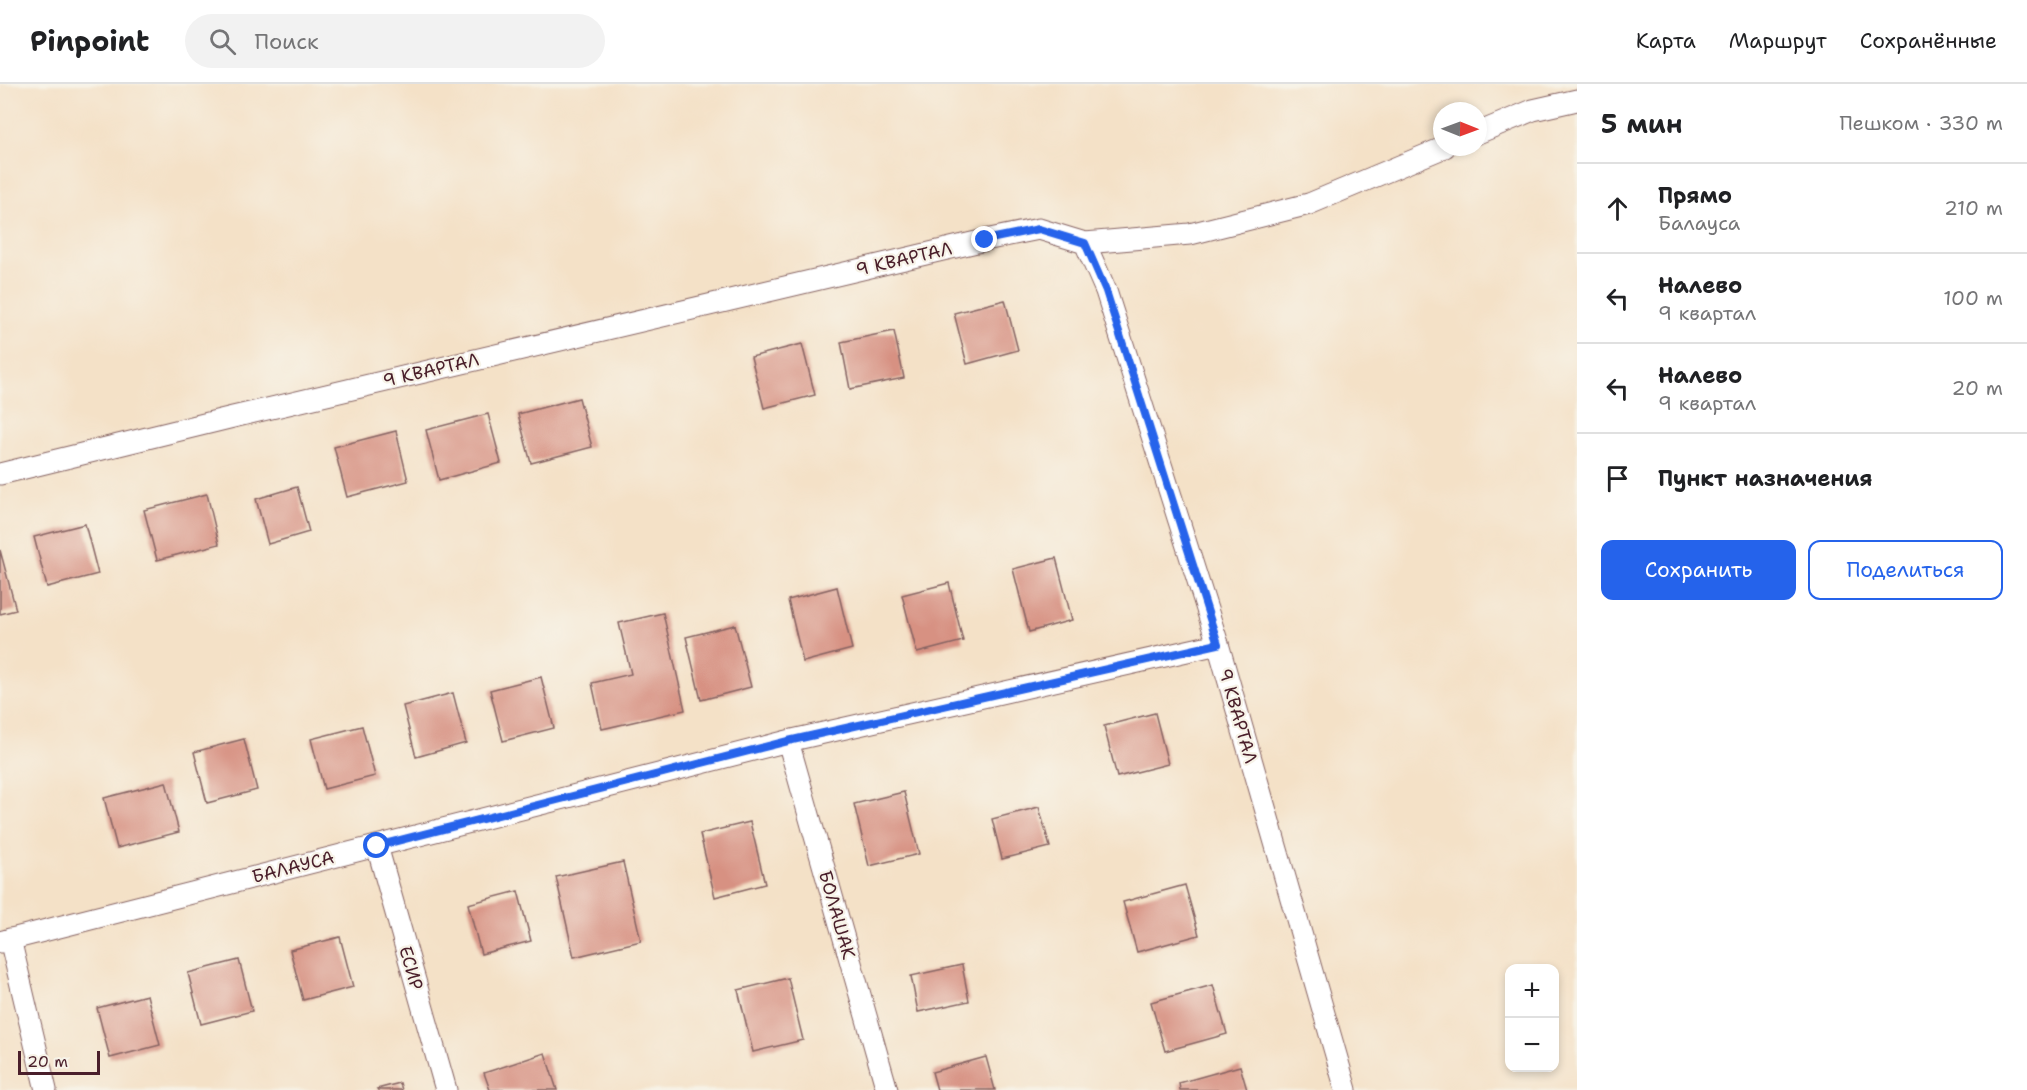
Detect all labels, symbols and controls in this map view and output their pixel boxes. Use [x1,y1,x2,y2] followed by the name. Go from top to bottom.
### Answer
[185,14,605,68] search box
[30,22,149,60] text: Pinpoint
[206,25,239,58] icon: search
[254,27,319,56] text: Поиск
[1636,27,1696,55] text: Карта
[1729,27,1827,55] text: Маршрут
[1860,27,1997,55] text: Сохранённые
[1433,102,1487,156] north arrow
[1601,106,1682,141] text: 5 мин
[1839,110,2003,136] text: Пешком · 330 m
[1658,181,1732,210] text: Прямо
[1601,192,1634,225] icon: ahead
[1944,195,2003,221] text: 210 m
[1658,210,1740,236] text: Балауса
[971,226,997,252] route end
[854,236,954,282] street label: 9 КВАРТАЛ
[1658,271,1742,300] text: Налево
[1601,282,1634,315] icon: left
[1943,285,2003,311] text: 100 m
[1658,300,1756,326] text: 9 квартал
[381,347,481,393] street label: 9 КВАРТАЛ
[1658,361,1742,390] text: Налево
[1601,372,1634,405] icon: left
[1952,375,2003,401] text: 20 m
[1658,390,1756,416] text: 9 квартал
[1601,462,1634,495] icon: arrive
[1658,464,1872,493] text: Пункт назначения
[1601,540,1796,600] button: Сохранить
[1808,540,2003,600] button: Поделиться
[1213,666,1263,766] street label: 9 КВАРТАЛ
[363,832,389,858] route start
[249,845,337,889] street label: БАЛАУСА
[813,868,861,962] street label: БОЛАШАК
[393,943,429,993] street label: ЕСИР
[1505,964,1559,1072] map controls
[1505,964,1559,1018] button: +
[1505,1018,1559,1072] button: −
[18,1048,100,1076] scale bar
[27,1051,68,1072] text: 20 m

